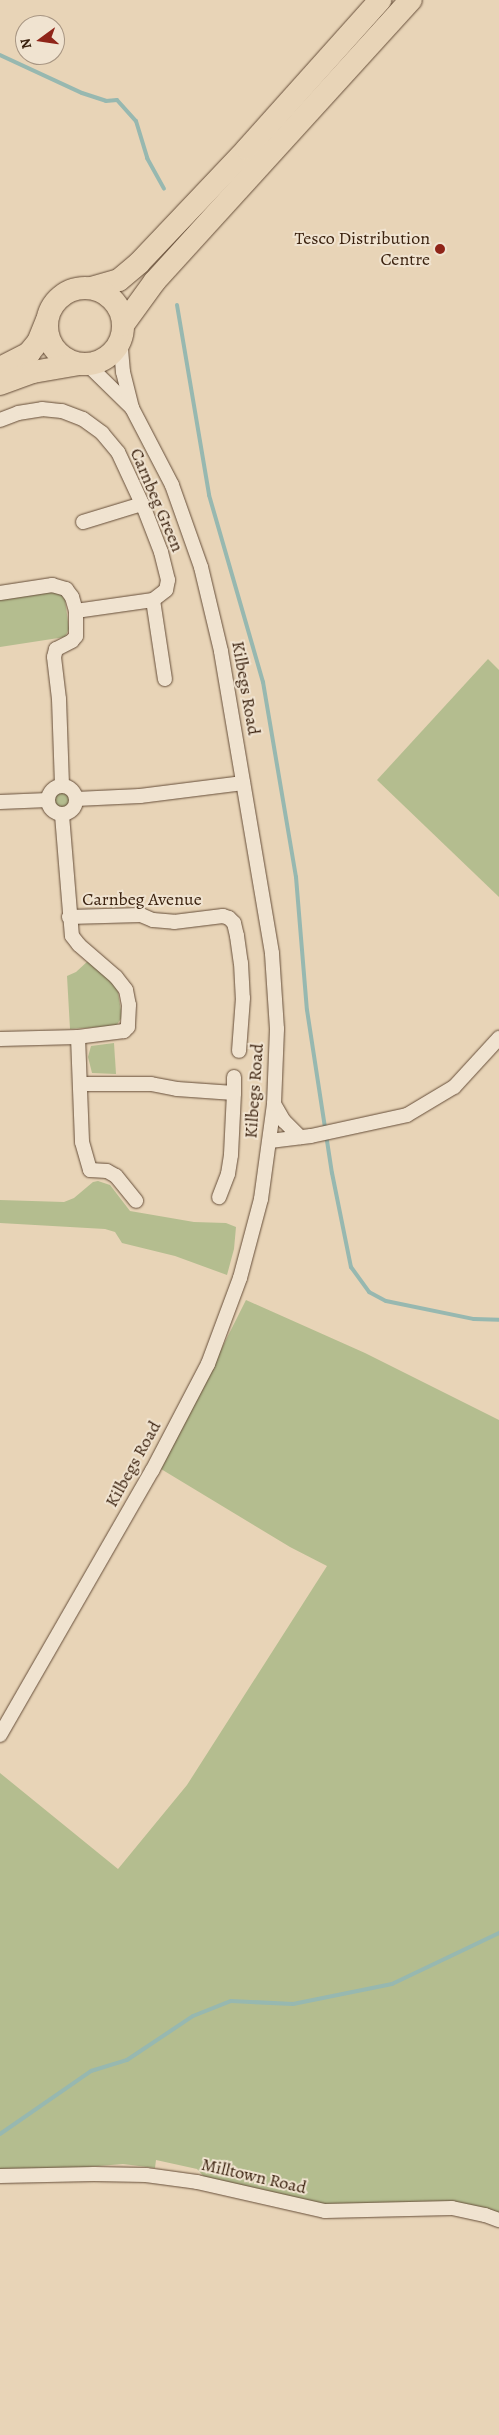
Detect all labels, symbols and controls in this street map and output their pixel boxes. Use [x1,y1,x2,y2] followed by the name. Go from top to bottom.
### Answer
[15,15,65,65] north arrow
[15,36,36,51] text: N
[294,228,430,270] place label: Tesco Distribution Centre
[434,243,446,255] marker: Tesco Distribution Centre
[125,445,189,555] street label: Carnbeg Green
[227,639,265,737] street label: Kilbegs Road
[82,888,202,910] street label: Carnbeg Avenue
[240,1043,268,1139] street label: Kilbegs Road
[101,1417,165,1511] street label: Kilbegs Road
[199,2153,309,2199] street label: Milltown Road

